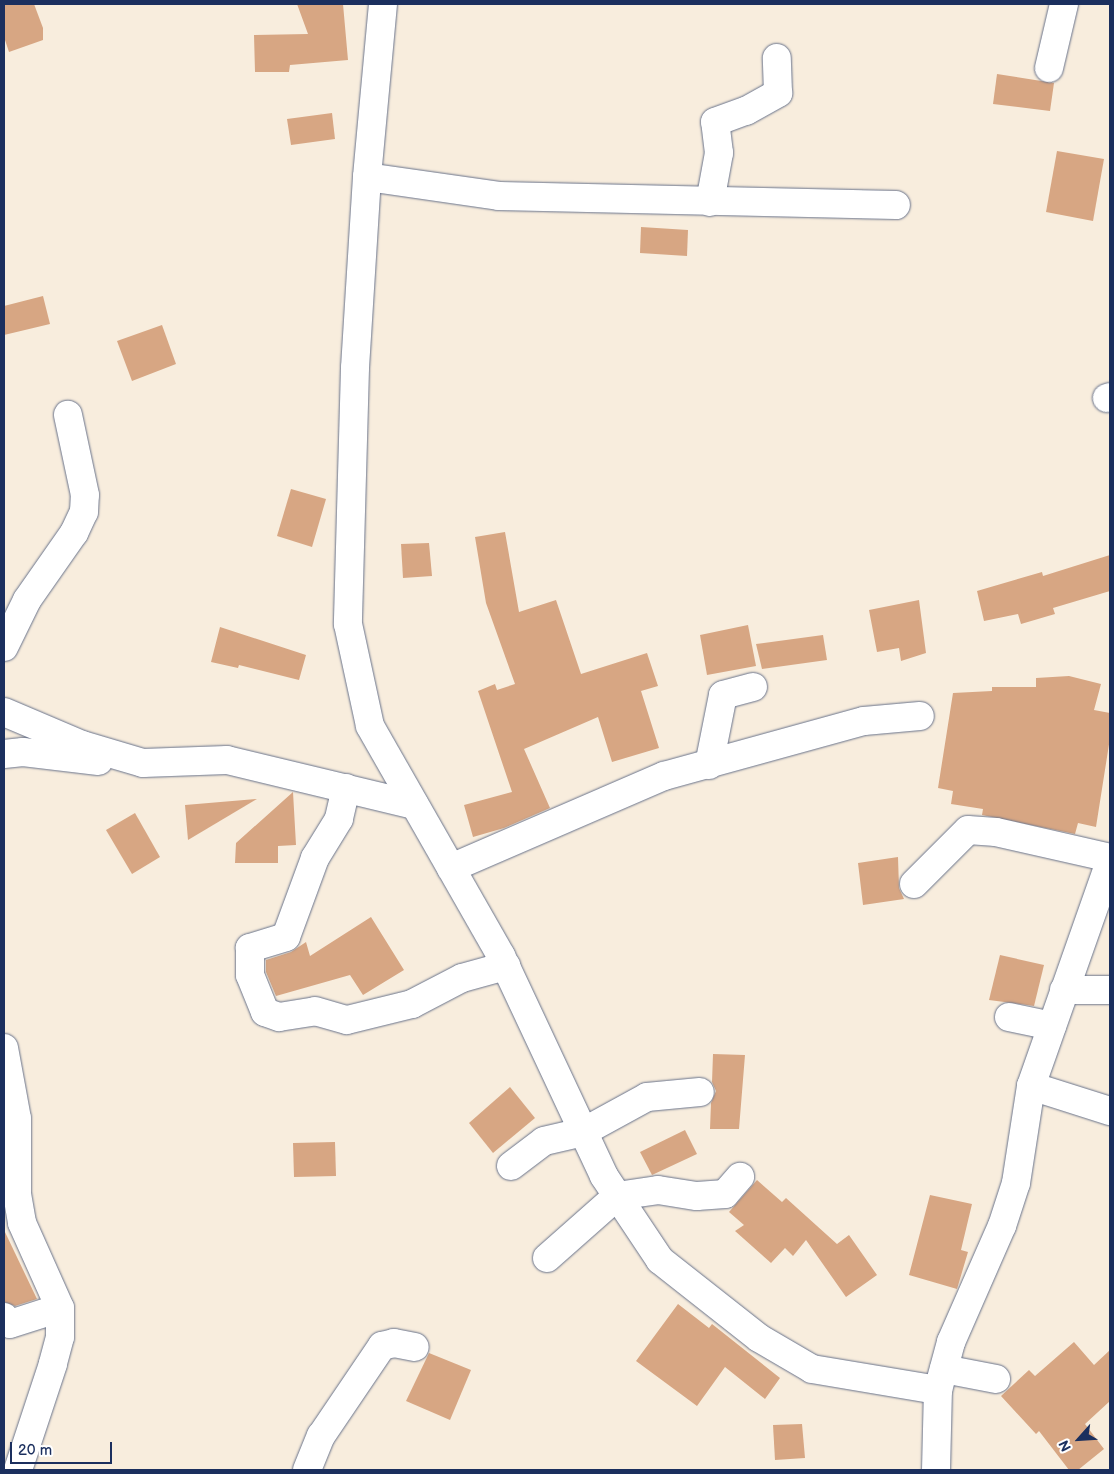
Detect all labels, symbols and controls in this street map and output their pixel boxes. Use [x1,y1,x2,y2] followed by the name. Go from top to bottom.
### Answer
[1054,1414,1104,1464] north arrow
[12,1432,115,1464] scale bar
[1055,1437,1075,1454] text: N
[18,1441,52,1460] text: 20 m

